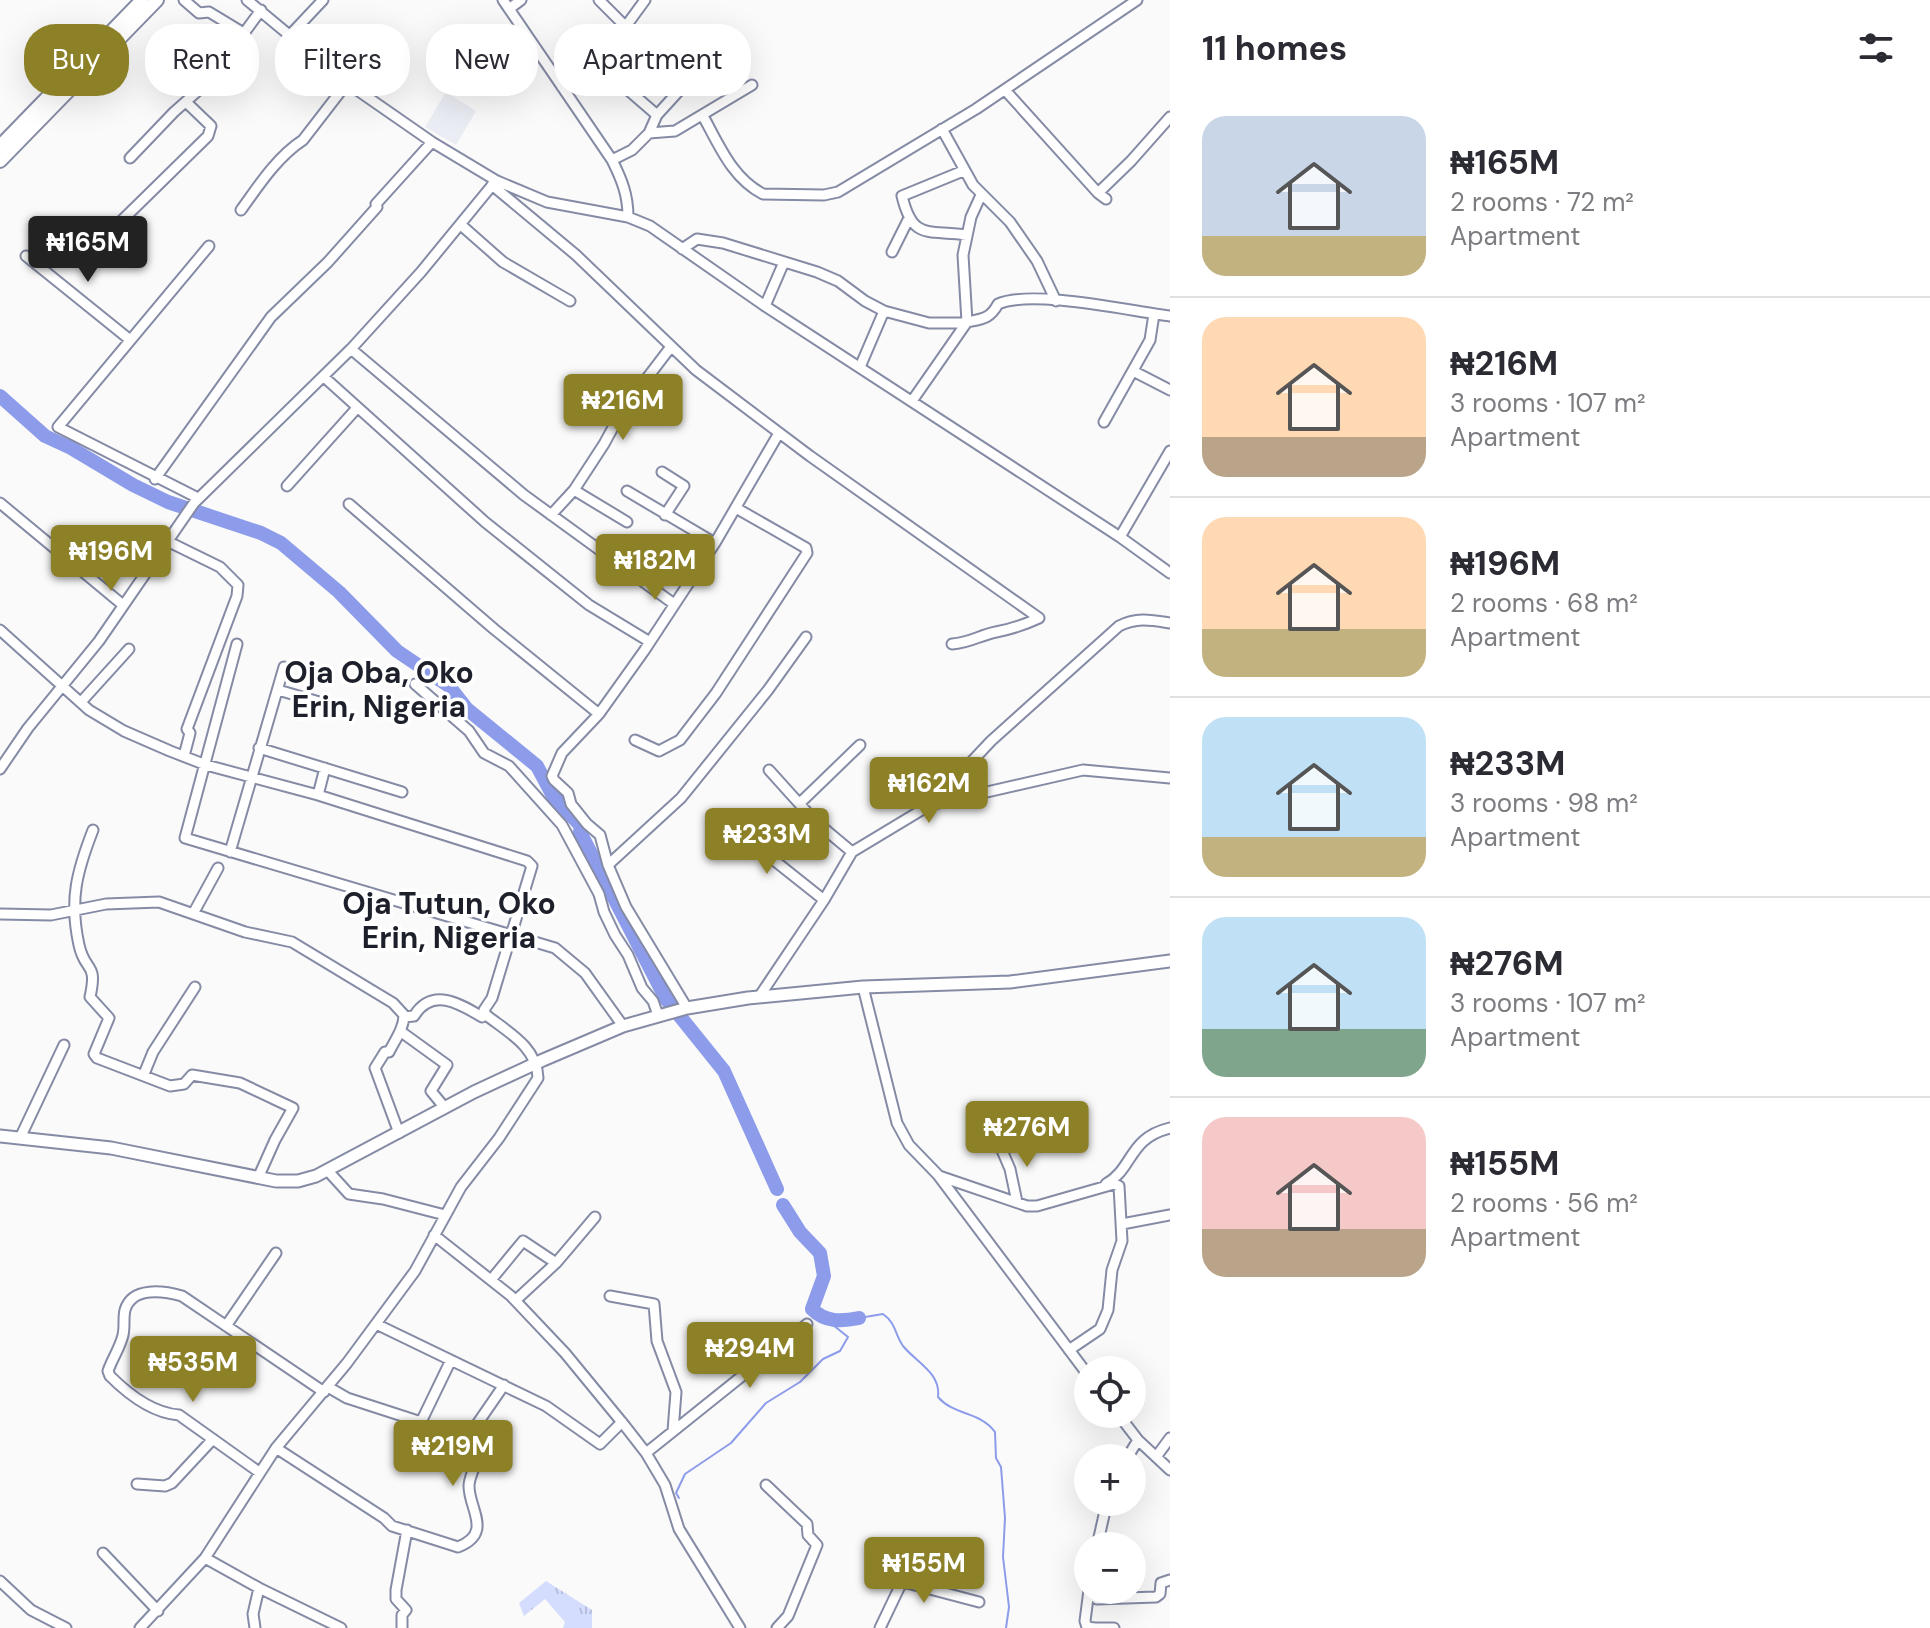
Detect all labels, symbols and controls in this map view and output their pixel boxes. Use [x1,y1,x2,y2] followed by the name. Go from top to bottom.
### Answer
[24,24,129,96] chip: Buy
[145,24,259,96] chip: Rent
[275,24,410,96] chip: Filters
[426,24,538,96] chip: New
[554,24,751,96] chip: Apartment
[1202,26,1347,71] text: 11 homes
[1854,26,1898,70] icon: filters
[1450,140,1559,185] text: ₦165M
[1266,148,1362,244] icon: home
[1450,185,1634,219] text: 2 rooms · 72 m²
[32,216,144,284] pin: ₦165M
[1450,219,1581,253] text: Apartment
[46,225,130,259] text: ₦165M
[1450,341,1558,386] text: ₦216M
[1266,349,1362,445] icon: home
[567,374,679,442] pin: ₦216M
[582,383,664,417] text: ₦216M
[1450,386,1646,420] text: 3 rooms · 107 m²
[1450,420,1581,454] text: Apartment
[55,525,167,593] pin: ₦196M
[69,534,153,568] text: ₦196M
[599,534,711,602] pin: ₦182M
[1450,541,1560,586] text: ₦196M
[614,543,696,577] text: ₦182M
[1266,549,1362,645] icon: home
[1450,586,1638,620] text: 2 rooms · 68 m²
[1450,620,1581,654] text: Apartment
[284,653,474,726] district label: Oja Oba, Oko Erin, Nigeria
[1450,741,1565,786] text: ₦233M
[1266,749,1362,845] icon: home
[873,757,985,825] pin: ₦162M
[888,766,970,800] text: ₦162M
[1450,786,1638,820] text: 3 rooms · 98 m²
[711,808,823,876] pin: ₦233M
[723,817,811,851] text: ₦233M
[1450,820,1581,854] text: Apartment
[342,884,556,957] district label: Oja Tutun, Oko Erin, Nigeria
[1450,941,1564,986] text: ₦276M
[1266,949,1362,1045] icon: home
[1450,986,1646,1020] text: 3 rooms · 107 m²
[1450,1020,1581,1054] text: Apartment
[971,1101,1083,1169] pin: ₦276M
[984,1110,1070,1144] text: ₦276M
[1450,1141,1559,1186] text: ₦155M
[1266,1149,1362,1245] icon: home
[1450,1186,1638,1220] text: 2 rooms · 56 m²
[1450,1220,1581,1254] text: Apartment
[694,1322,806,1390] pin: ₦294M
[705,1331,795,1365] text: ₦294M
[137,1336,249,1404] pin: ₦535M
[148,1345,238,1379] text: ₦535M
[1074,1356,1146,1604] map controls
[1074,1356,1146,1428] button: locate
[397,1420,509,1488] pin: ₦219M
[412,1429,494,1463] text: ₦219M
[1074,1444,1146,1516] button: +
[1074,1532,1146,1604] button: −
[868,1537,980,1605] pin: ₦155M
[882,1546,966,1580] text: ₦155M

